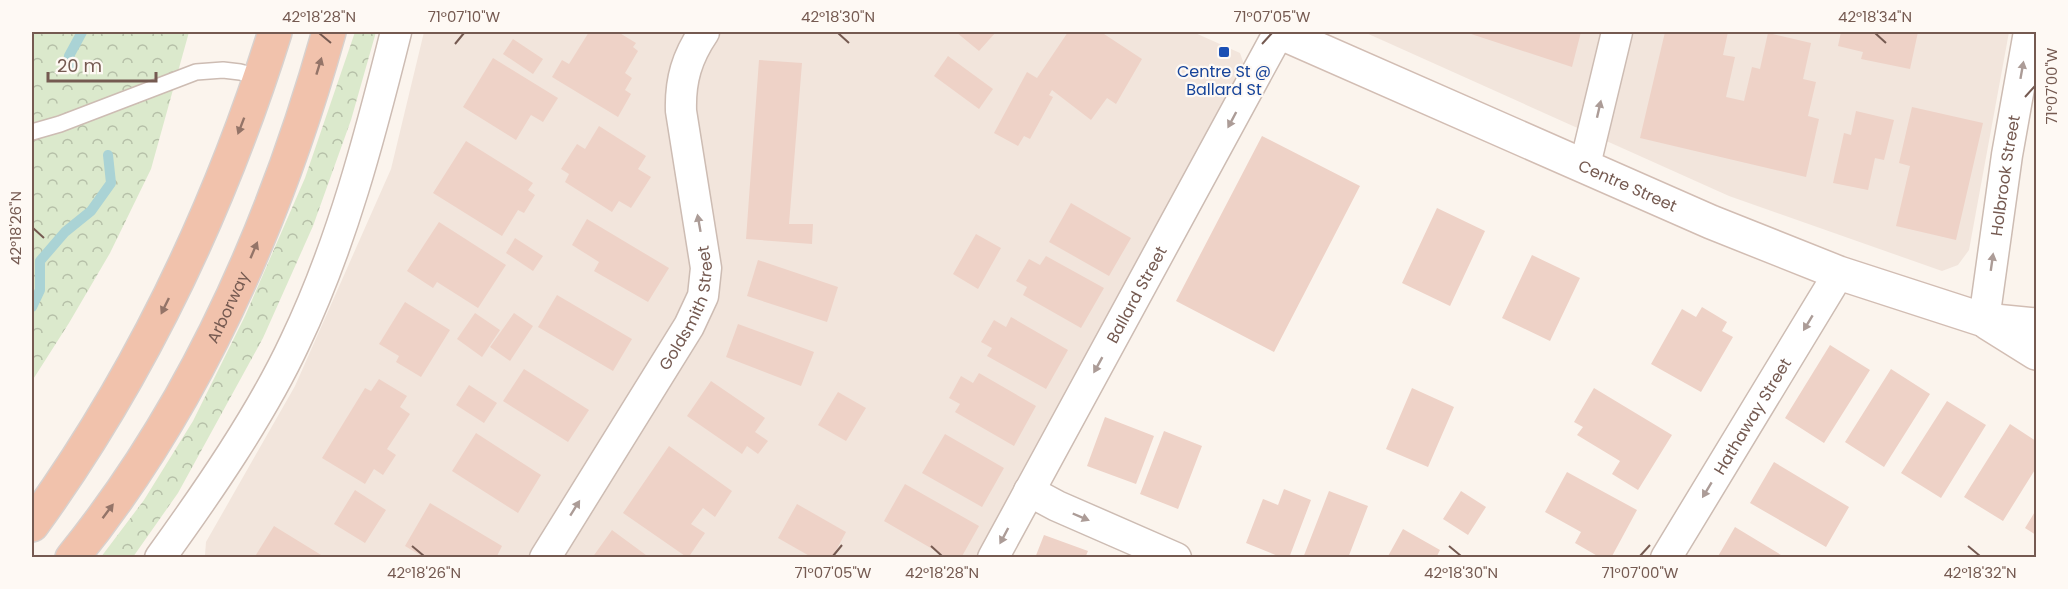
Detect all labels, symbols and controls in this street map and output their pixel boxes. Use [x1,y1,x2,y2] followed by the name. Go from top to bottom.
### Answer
[282,6,356,27] text: 42°18'28"N
[428,6,501,27] text: 71°07'10"W
[801,6,875,27] text: 42°18'30"N
[1234,6,1311,27] text: 71°07'05"W
[1838,6,1912,27] text: 42°18'34"N
[48,45,156,83] scale bar
[1217,45,1231,59] marker: Centre St @ Ballard St
[2041,47,2062,125] text: 71°07'00"W
[57,53,102,78] text: 20 m
[315,57,324,75] one-way arrow
[1177,60,1271,101] place label: Centre St @ Ballard St
[2018,60,2027,79] one-way arrow
[1595,99,1604,118] one-way arrow
[1227,112,1237,129] one-way arrow
[1985,113,2026,237] street label: Holbrook Street
[236,117,246,135] one-way arrow
[1575,154,1681,218] street label: Centre Street
[5,191,26,265] text: 42°18'26"N
[694,214,703,233] one-way arrow
[250,241,259,259] one-way arrow
[1101,242,1173,347] street label: Ballard Street
[653,244,718,375] street label: Goldsmith Street
[1988,253,1997,272] one-way arrow
[201,268,255,347] street label: Arborway
[160,297,169,314] one-way arrow
[1803,315,1813,332] one-way arrow
[1708,353,1797,479] street label: Hathaway Street
[1093,357,1103,374] one-way arrow
[1702,482,1712,499] one-way arrow
[570,500,581,516] one-way arrow
[102,504,114,520] one-way arrow
[1073,512,1091,522] one-way arrow
[999,528,1009,545] one-way arrow
[387,562,461,583] text: 42°18'26"N
[795,562,872,583] text: 71°07'05"W
[905,562,979,583] text: 42°18'28"N
[1424,562,1498,583] text: 42°18'30"N
[1602,562,1679,583] text: 71°07'00"W
[1943,562,2017,583] text: 42°18'32"N

